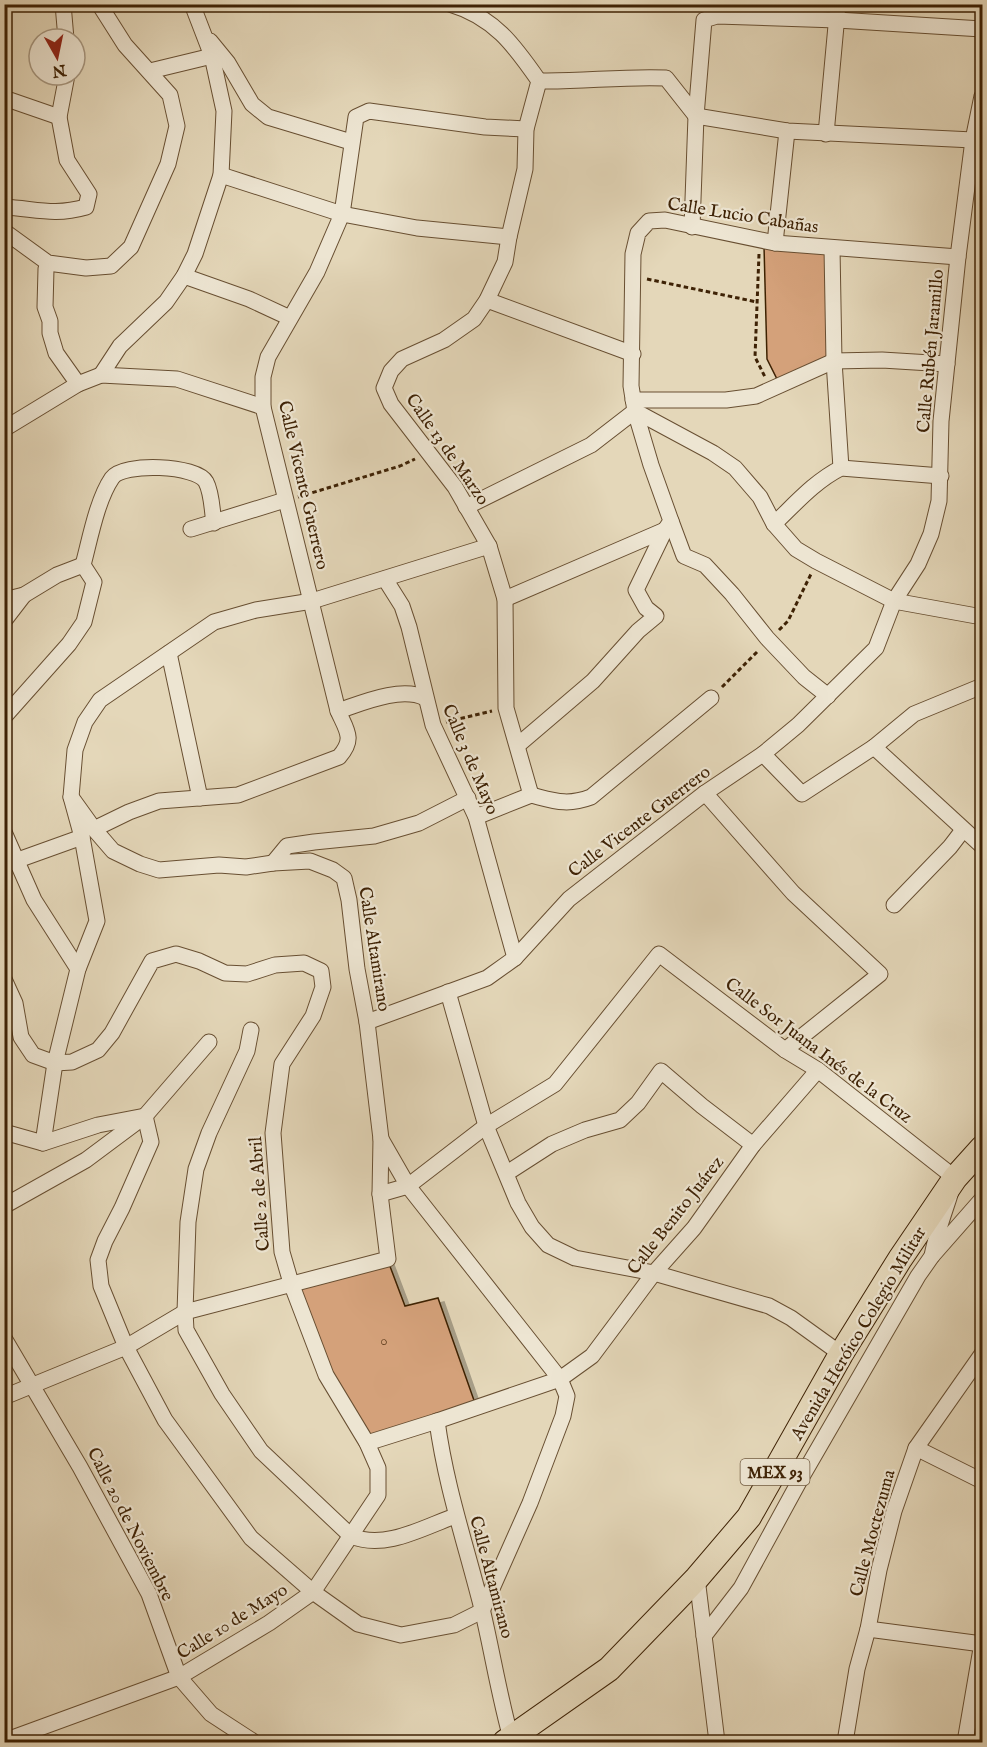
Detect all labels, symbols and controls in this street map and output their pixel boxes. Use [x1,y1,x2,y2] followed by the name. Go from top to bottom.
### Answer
[27,27,87,87] north arrow
[50,59,68,81] text: N
[666,193,820,240] street label: Calle Lucio Cabañas
[913,268,950,434] street label: Calle Rubén Jaramillo
[400,390,494,510] street label: Calle 13 de Marzo
[272,399,333,572] street label: Calle Vicente Guerrero
[436,701,503,819] street label: Calle 3 de Mayo
[564,761,716,883] street label: Calle Vicente Guerrero
[352,885,395,1014] street label: Calle Altamirano
[720,973,916,1129] street label: Calle Sor Juana Inés de la Cruz
[245,1136,276,1252] street label: Calle 2 de Abril
[623,1152,730,1280] street label: Calle Benito Juárez
[786,1222,932,1446] street label: Avenida Heróico Colegio Militar
[380,1331,388,1350] house number: 0
[81,1444,178,1605] street label: Calle 20 de Noviembre
[740,1459,810,1485] road number: MEX 93
[845,1467,902,1599] street label: Calle Moctezuma
[463,1514,518,1642] street label: Calle Altamirano
[173,1579,293,1666] street label: Calle 10 de Mayo

